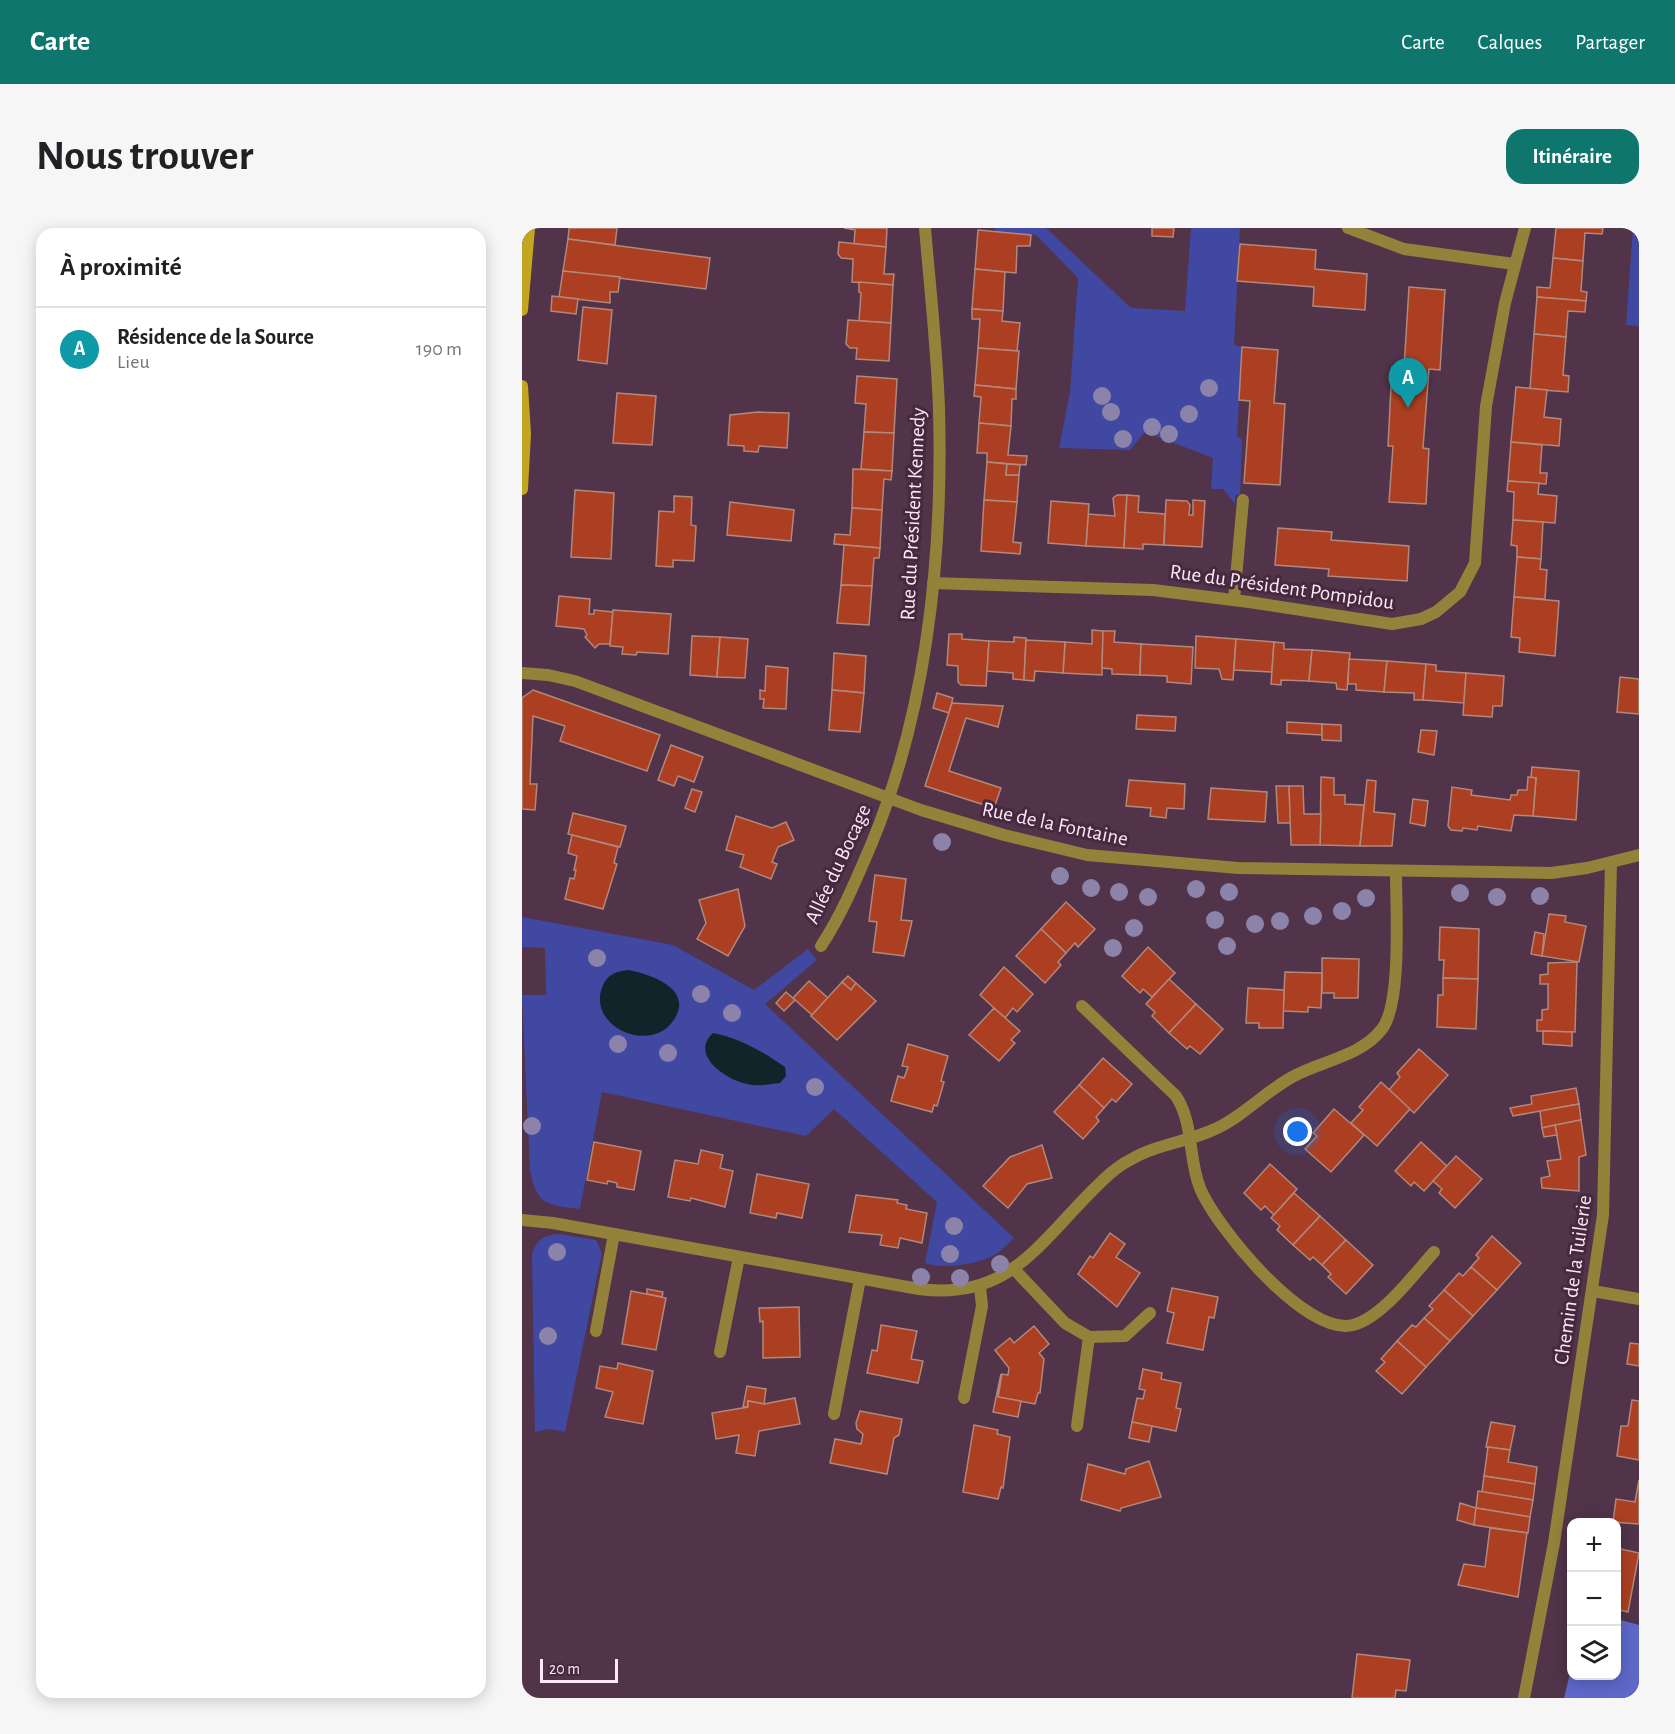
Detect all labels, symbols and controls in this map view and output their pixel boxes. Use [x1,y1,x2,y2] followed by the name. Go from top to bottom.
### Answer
[30,28,90,56] text: Carte
[1401,32,1445,53] text: Carte
[1478,32,1542,53] text: Calques
[1575,32,1645,53] text: Partager
[1506,129,1639,184] button: Itinéraire
[36,135,253,177] text: Nous trouver
[60,254,182,280] text: À proximité
[117,326,314,348] text: Résidence de la Source
[74,339,86,359] text: A
[416,339,462,359] text: 190 m
[117,352,150,372] text: Lieu
[1388,358,1428,408] pin: A
[897,407,929,621] street label: Rue du Président Kennedy
[1169,561,1396,613] street label: Rue du Président Pompidou
[980,798,1130,850] street label: Rue de la Fontaine
[801,801,875,927] street label: Allée du Bocage
[1283,1117,1312,1146] your location
[1551,1194,1595,1366] street label: Chemin de la Tuilerie
[1567,1518,1621,1680] map controls
[1567,1518,1621,1572] button: +
[1567,1572,1621,1626] button: −
[1567,1626,1621,1680] button: layers
[540,1656,618,1684] scale bar
[549,1661,580,1677] text: 20 m

